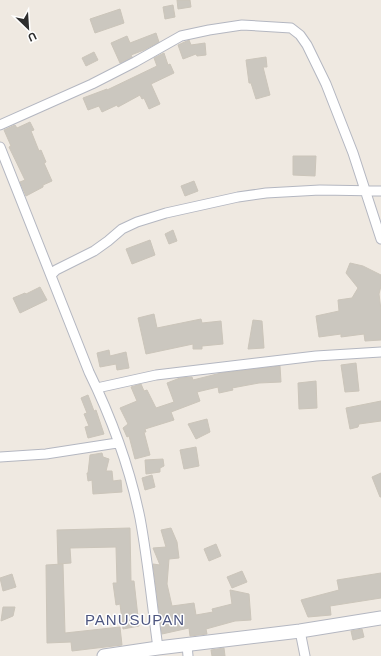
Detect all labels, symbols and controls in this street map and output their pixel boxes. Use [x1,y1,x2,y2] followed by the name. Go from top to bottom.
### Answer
[8,8,48,48] north arrow
[26,30,38,44] text: U
[85,611,185,628] district label: PANUSUPAN

